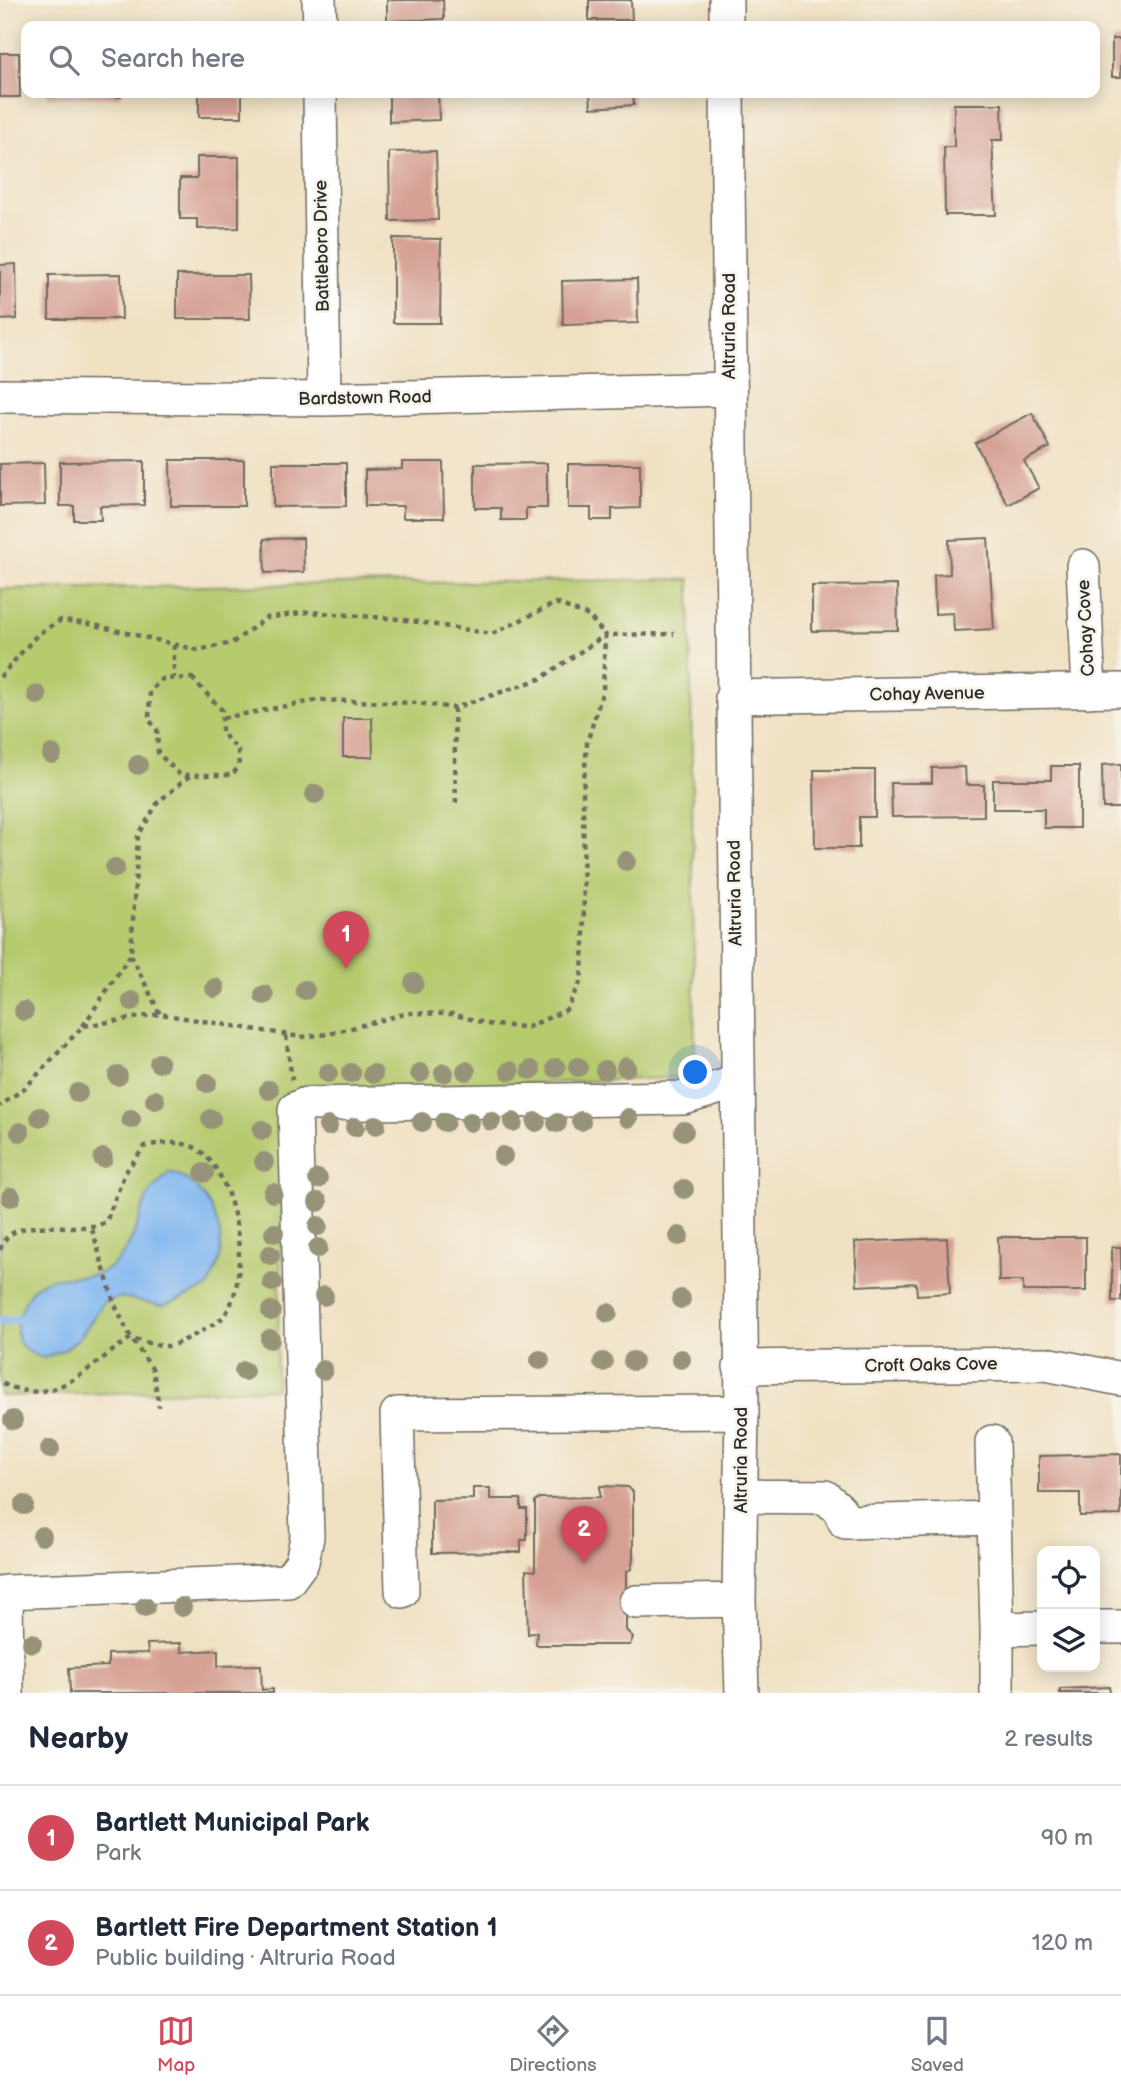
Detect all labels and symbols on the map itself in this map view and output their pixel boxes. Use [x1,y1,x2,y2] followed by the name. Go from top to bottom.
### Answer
[310,179,334,312] street label: Battleboro Drive
[719,273,740,379] street label: Altruria Road
[298,386,432,410] street label: Bardstown Road
[1073,579,1099,677] street label: Cohay Cove
[869,682,985,706] street label: Cohay Avenue
[724,840,746,946] street label: Altruria Road
[323,911,369,969] pin: 1
[678,1055,712,1089] your location
[864,1353,998,1377] street label: Croft Oaks Cove
[731,1407,752,1513] street label: Altruria Road
[561,1506,607,1564] pin: 2

